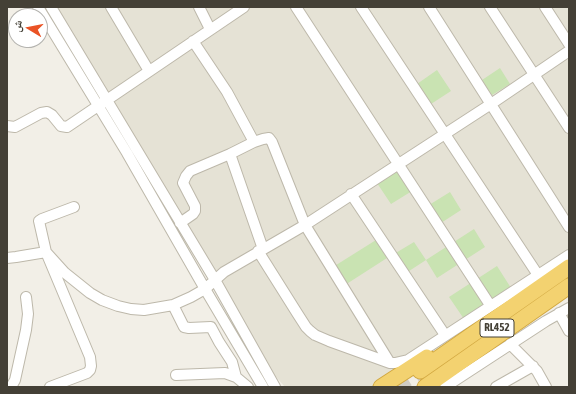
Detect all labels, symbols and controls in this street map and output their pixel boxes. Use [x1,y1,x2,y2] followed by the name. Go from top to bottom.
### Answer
[8,8,48,48] north arrow
[10,19,24,33] text: ش
[480,319,514,337] road number: RL452

